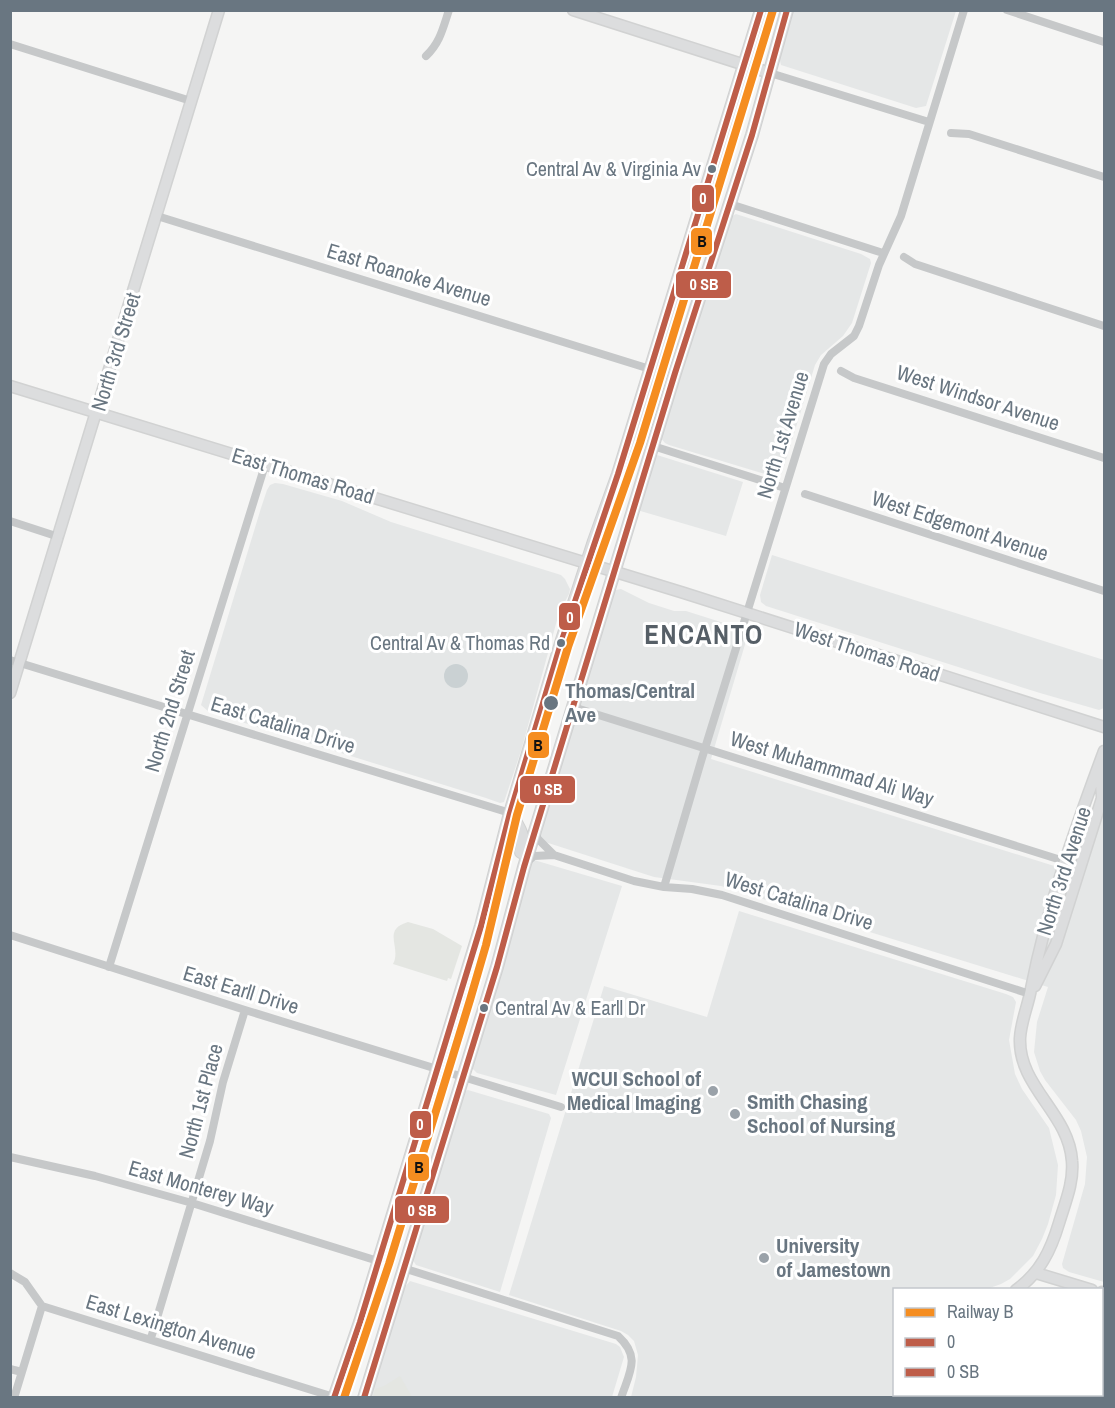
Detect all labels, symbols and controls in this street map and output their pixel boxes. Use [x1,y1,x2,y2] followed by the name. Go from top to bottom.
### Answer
[526,155,702,182] place label: Central Av & Virginia Av
[706,163,718,175] marker: Central Av & Virginia Av
[691,184,715,213] line badge: 0
[699,187,707,209] text: 0
[690,227,713,256] line badge: B
[697,230,707,252] text: B
[324,236,495,313] street label: East Roanoke Avenue
[675,270,732,299] line badge: 0 SB
[689,273,719,295] text: 0 SB
[84,289,147,415] street label: North 3rd Street
[893,357,1063,438] street label: West Windsor Avenue
[749,368,816,502] street label: North 1st Avenue
[229,440,378,511] street label: East Thomas Road
[868,483,1052,568] street label: West Edgemont Avenue
[558,602,581,631] line badge: 0
[566,606,574,628] text: 0
[791,614,944,689] street label: West Thomas Road
[644,616,764,652] district label: ENCANTO
[370,629,550,656] place label: Central Av & Thomas Rd
[555,637,567,649] marker: Central Av & Thomas Rd
[137,646,202,776] street label: North 2nd Street
[565,676,695,729] place label: Thomas/Central Ave
[208,689,359,760] street label: East Catalina Drive
[542,694,560,712] marker: Thomas/Central Ave
[727,724,938,813] street label: West Muhammmad Ali Way
[527,731,550,759] line badge: B
[533,734,543,756] text: B
[519,775,576,804] line badge: 0 SB
[533,778,563,800] text: 0 SB
[1029,803,1098,939] street label: North 3rd Avenue
[721,864,877,937] street label: West Catalina Drive
[180,958,303,1021] street label: East Earll Drive
[495,994,646,1021] place label: Central Av & Earll Dr
[478,1002,490,1014] marker: Central Av & Earll Dr
[171,1040,230,1161] street label: North 1st Place
[567,1064,701,1117] place label: WCUI School of Medical Imaging
[706,1084,720,1098] marker: WCUI School of Medical Imaging
[747,1087,896,1140] place label: Smith Chasing School of Nursing
[728,1107,742,1121] marker: Smith Chasing School of Nursing
[409,1110,432,1139] line badge: 0
[416,1113,424,1135] text: 0
[125,1153,277,1222] street label: East Monterey Way
[407,1153,430,1182] line badge: B
[414,1156,424,1178] text: B
[394,1195,450,1224] line badge: 0 SB
[407,1199,437,1221] text: 0 SB
[776,1231,891,1284] place label: University of Jamestown
[757,1251,771,1265] marker: University of Jamestown
[82,1287,260,1366] street label: East Lexington Avenue
[893,1288,1103,1396] legend
[947,1299,1014,1324] text: Railway B
[947,1329,955,1354] text: 0
[947,1359,979,1384] text: 0 SB

